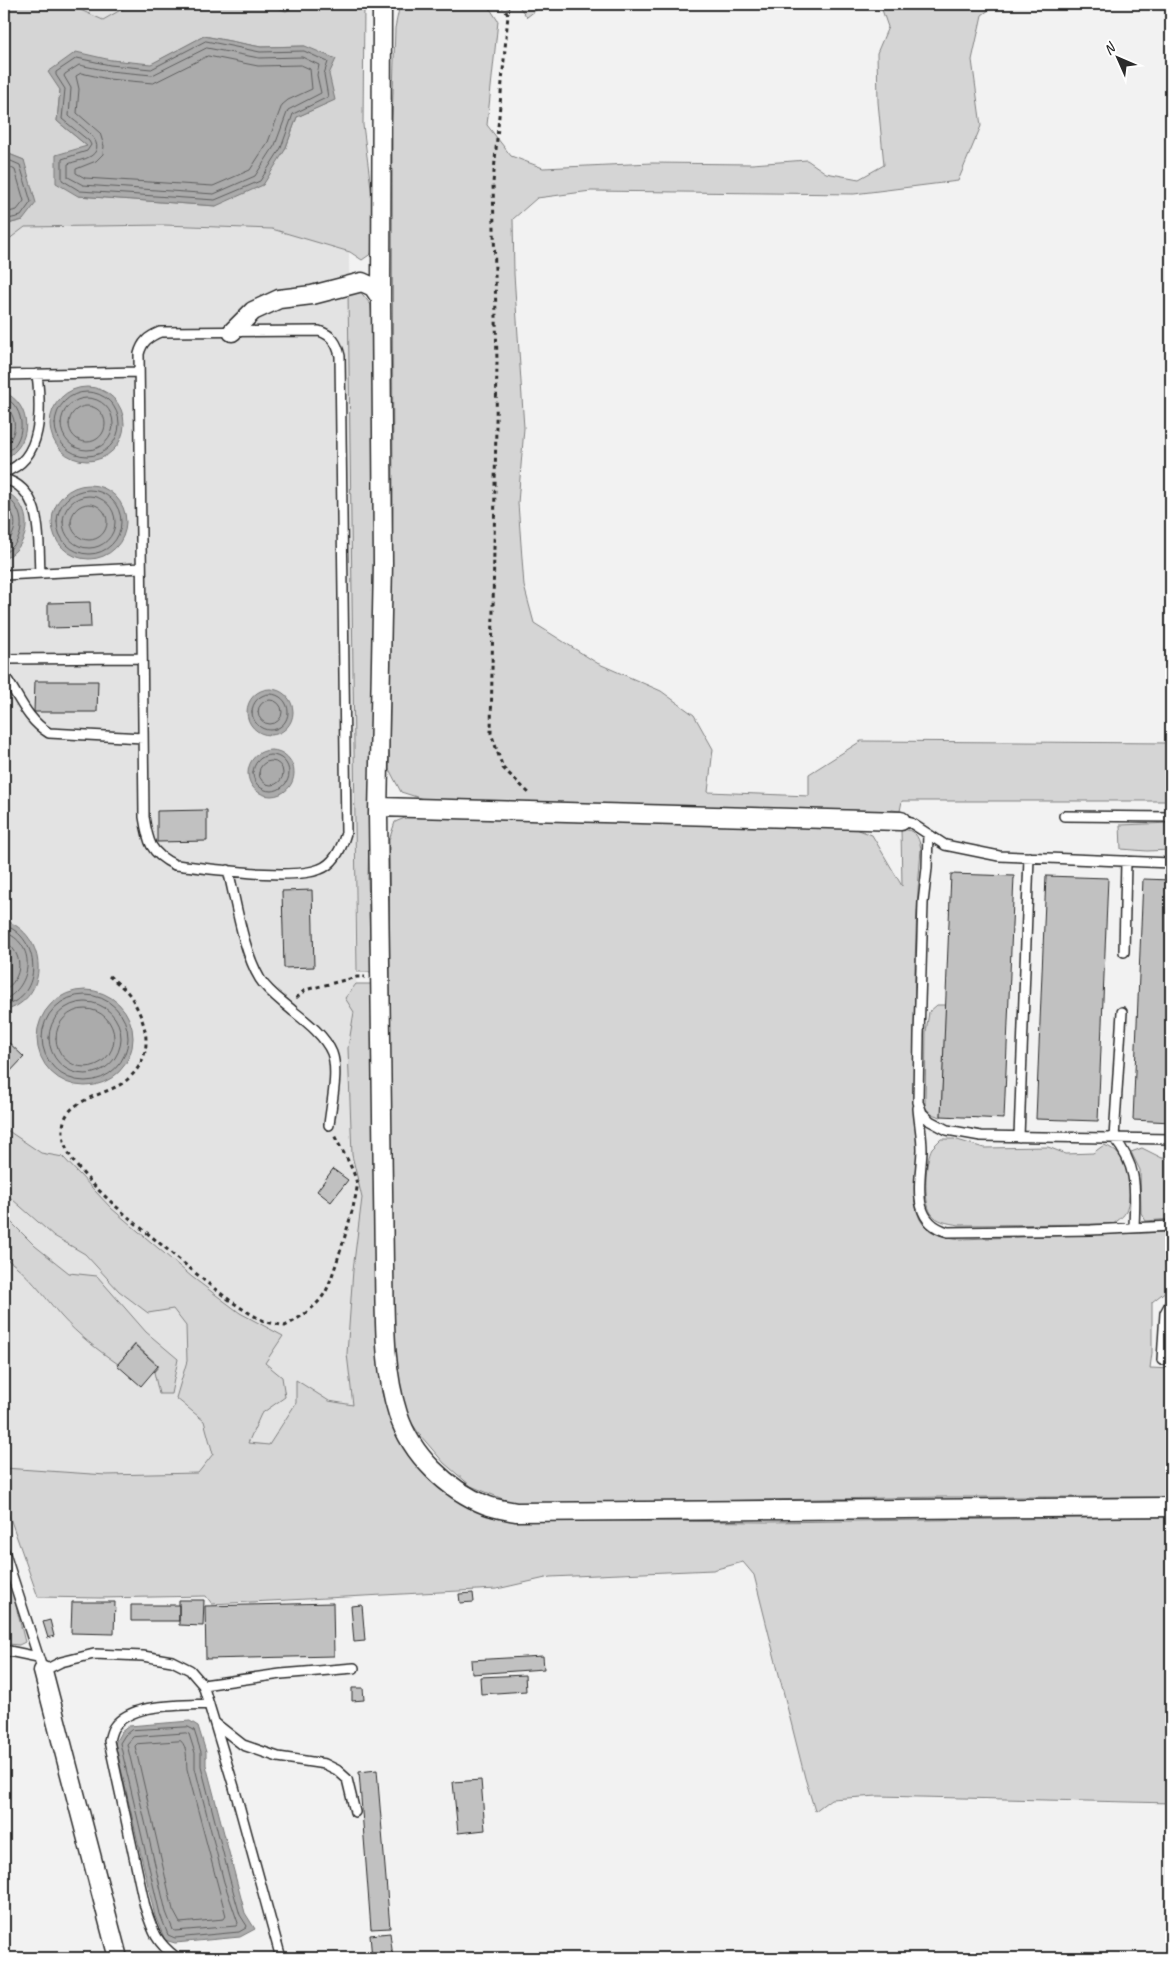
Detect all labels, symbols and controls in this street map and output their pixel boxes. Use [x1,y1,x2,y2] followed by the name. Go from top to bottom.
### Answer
[1092,32,1142,82] north arrow
[1100,38,1120,58] text: N

